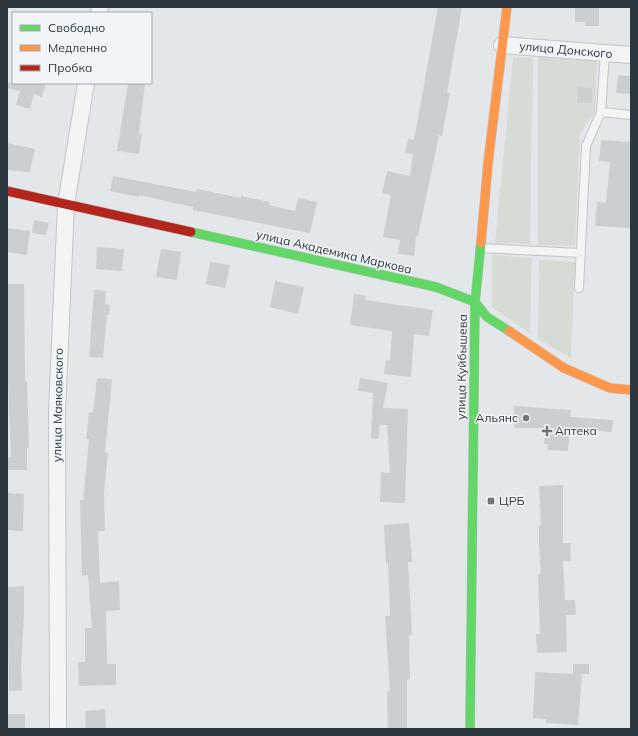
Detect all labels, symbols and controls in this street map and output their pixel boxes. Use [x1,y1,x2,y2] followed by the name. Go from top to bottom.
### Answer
[12,12,152,84] legend
[48,20,105,35] text: Свободно
[519,38,613,61] street label: улица Донского
[48,40,107,55] text: Медленно
[48,60,92,75] text: Пробка
[255,226,413,277] street label: улица Академика Маркова
[453,314,470,420] street label: улица Куйбышева
[49,348,66,462] street label: улица Маяковского
[476,410,518,425] place label: Альянс
[521,413,531,423] marker: Альянс
[555,423,597,438] place label: Аптека
[542,426,552,436] marker: Аптека
[499,493,525,508] place label: ЦРБ
[486,496,496,506] marker: ЦРБ

